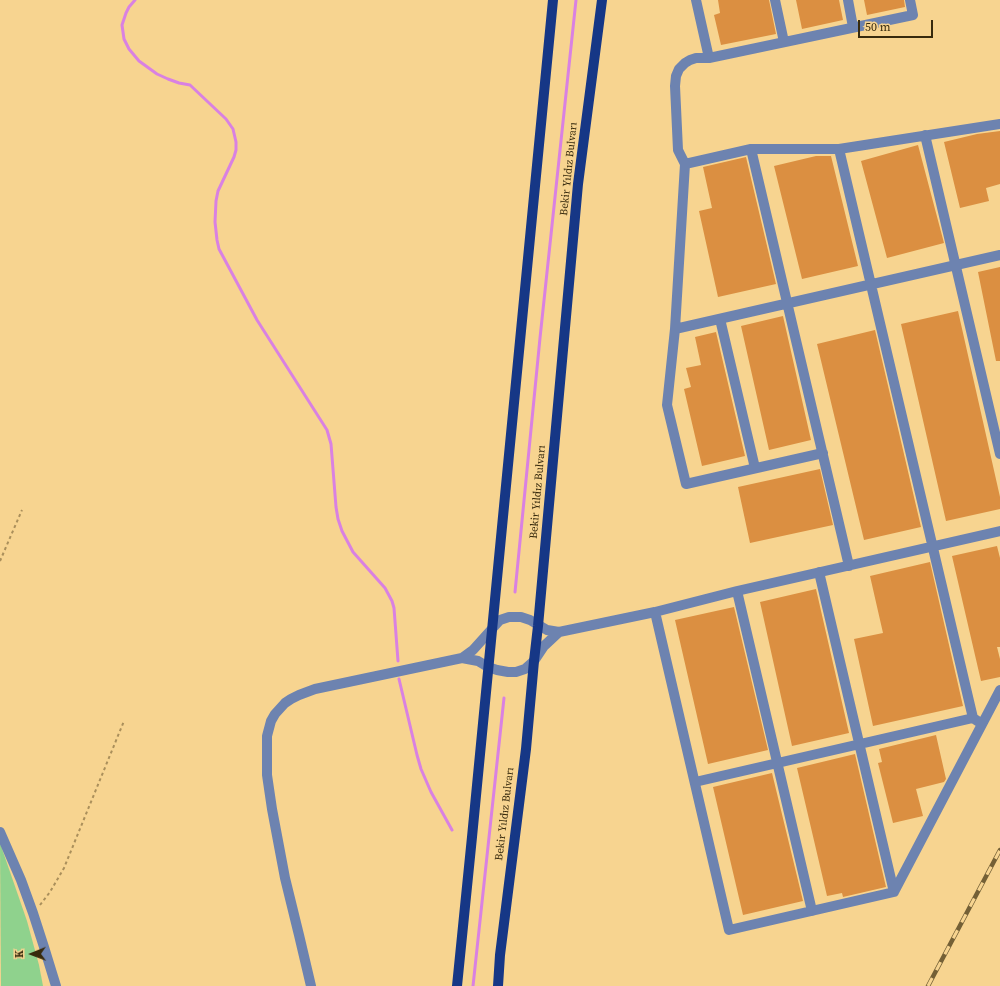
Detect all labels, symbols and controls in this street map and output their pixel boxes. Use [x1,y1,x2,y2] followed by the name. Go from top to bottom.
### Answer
[860,12,935,38] scale bar
[865,19,891,35] text: 50 m
[558,122,580,216] street label: Bekir Yıldız Bulvarı
[527,445,549,539] street label: Bekir Yıldız Bulvarı
[493,767,517,861] street label: Bekir Yıldız Bulvarı
[12,934,52,974] north arrow
[12,950,27,958] text: K

